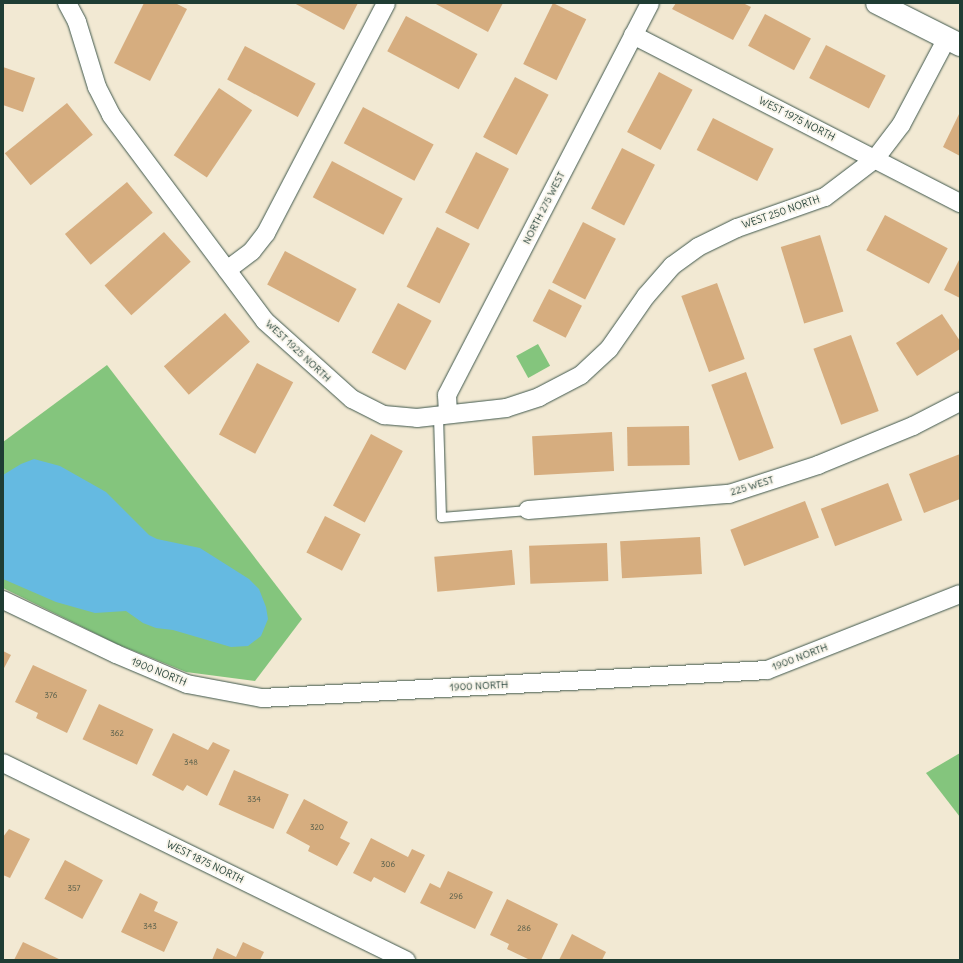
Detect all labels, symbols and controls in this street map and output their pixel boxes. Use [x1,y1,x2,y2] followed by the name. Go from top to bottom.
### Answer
[757,95,837,143] street label: WEST 1975 NORTH
[521,170,567,246] street label: NORTH 275 WEST
[741,193,821,231] street label: WEST 250 NORTH
[263,318,333,384] street label: WEST 1925 NORTH
[729,474,775,498] street label: 225 WEST
[771,641,829,673] street label: 1900 NORTH
[130,655,188,689] street label: 1900 NORTH
[449,678,509,694] street label: 1900 NORTH
[45,691,57,701] house number: 376
[110,729,124,739] house number: 362
[184,758,198,768] house number: 348
[247,795,261,805] house number: 334
[310,823,324,833] house number: 320
[165,838,245,886] street label: WEST 1875 NORTH
[381,860,395,870] house number: 306
[67,884,81,894] house number: 357
[449,892,463,902] house number: 296
[143,922,157,932] house number: 343
[517,924,531,934] house number: 286

